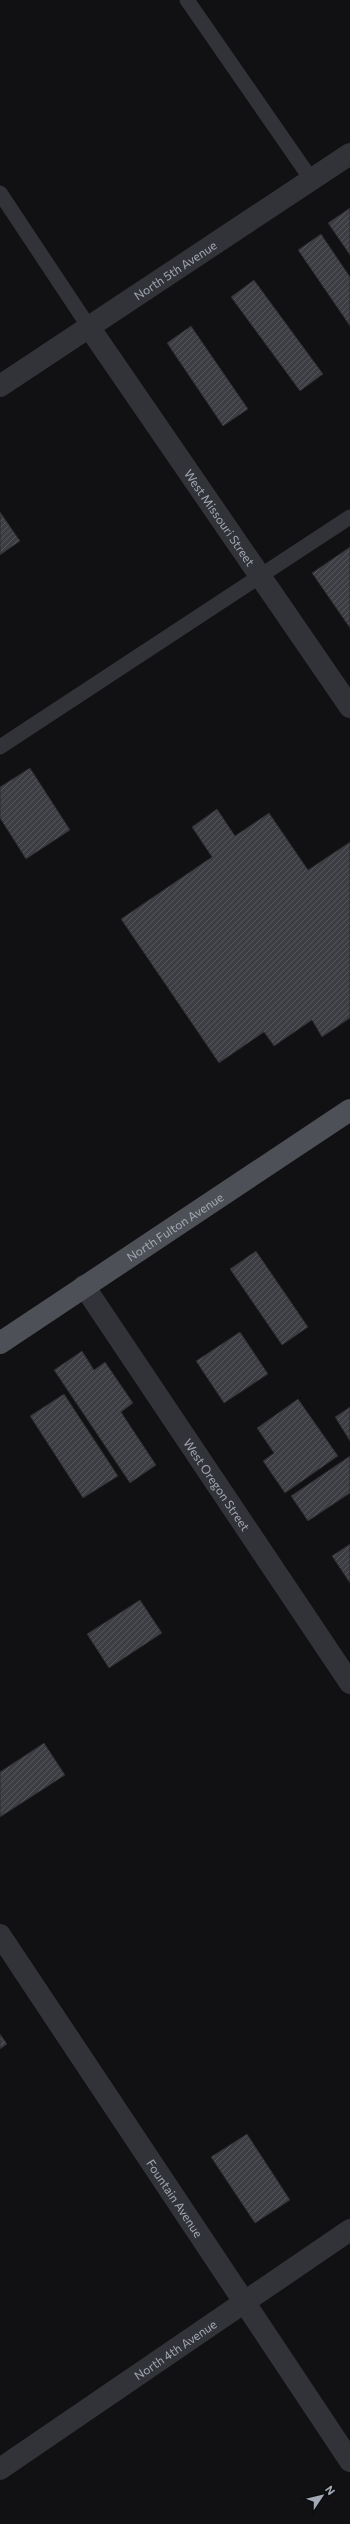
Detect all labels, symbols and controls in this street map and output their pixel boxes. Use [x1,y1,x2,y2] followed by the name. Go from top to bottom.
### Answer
[131,238,219,302] street label: North 5th Avenue
[182,466,258,568] street label: West Missouri Street
[124,1190,226,1264] street label: North Fulton Avenue
[181,1436,253,1533] street label: West Oregon Street
[144,2156,206,2240] street label: Fountain Avenue
[131,2316,219,2382] street label: North 4th Avenue
[302,2476,342,2516] north arrow
[323,2483,338,2497] text: N

